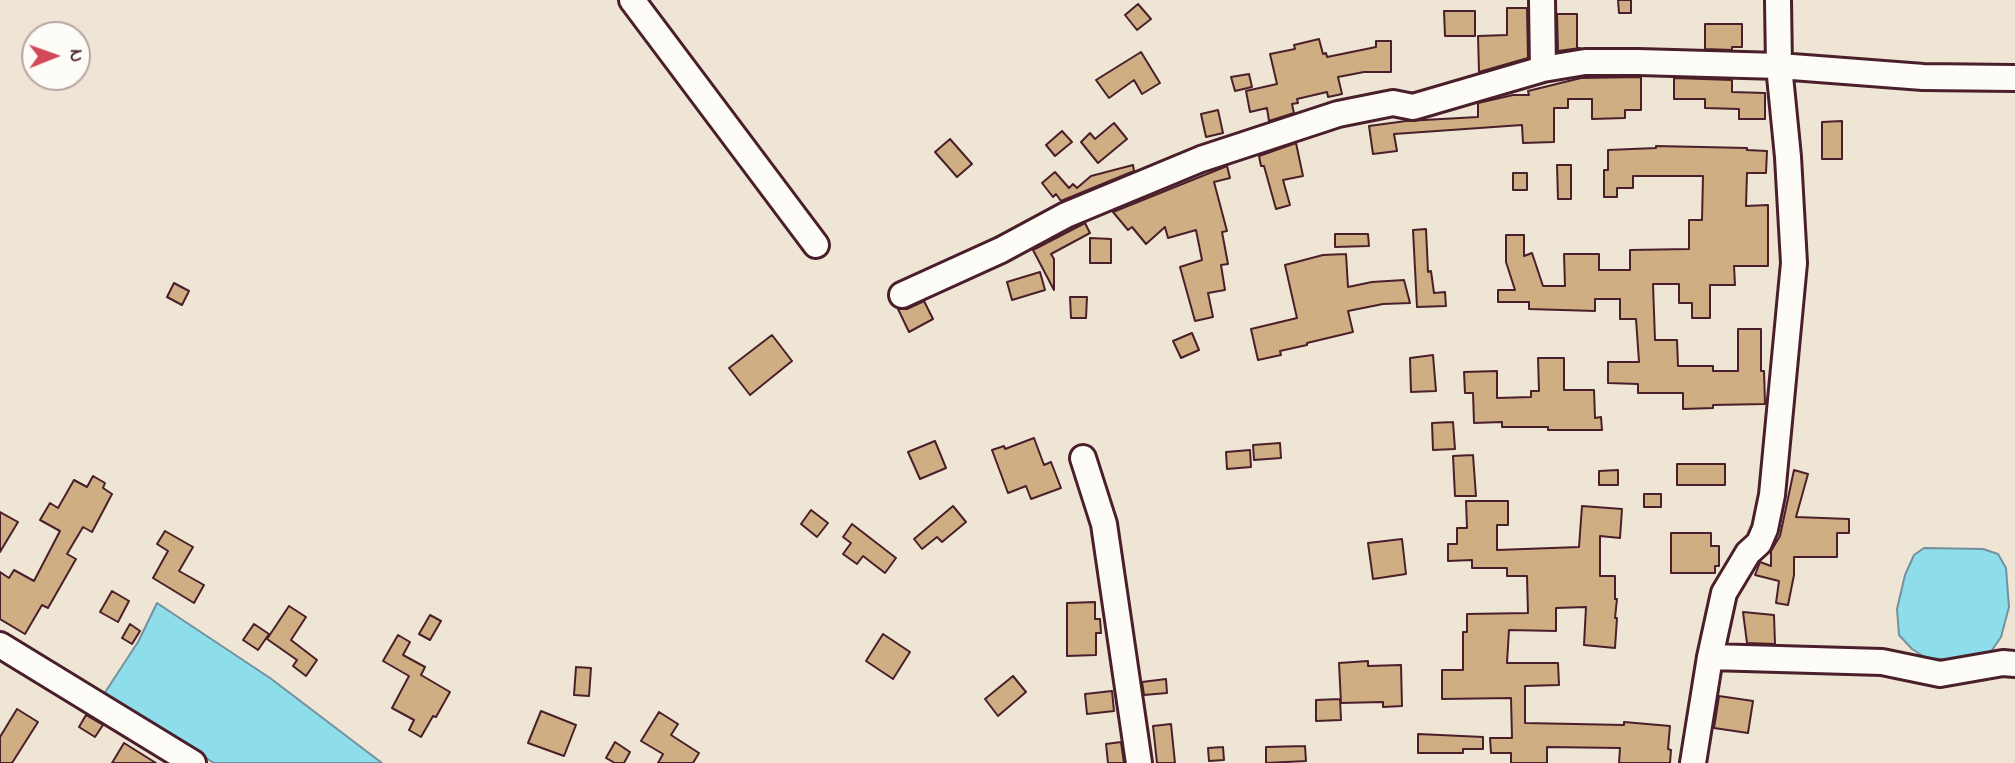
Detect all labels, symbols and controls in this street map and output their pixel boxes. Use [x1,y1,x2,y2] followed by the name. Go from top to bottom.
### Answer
[21,21,91,91] north arrow
[62,49,89,62] text: N

